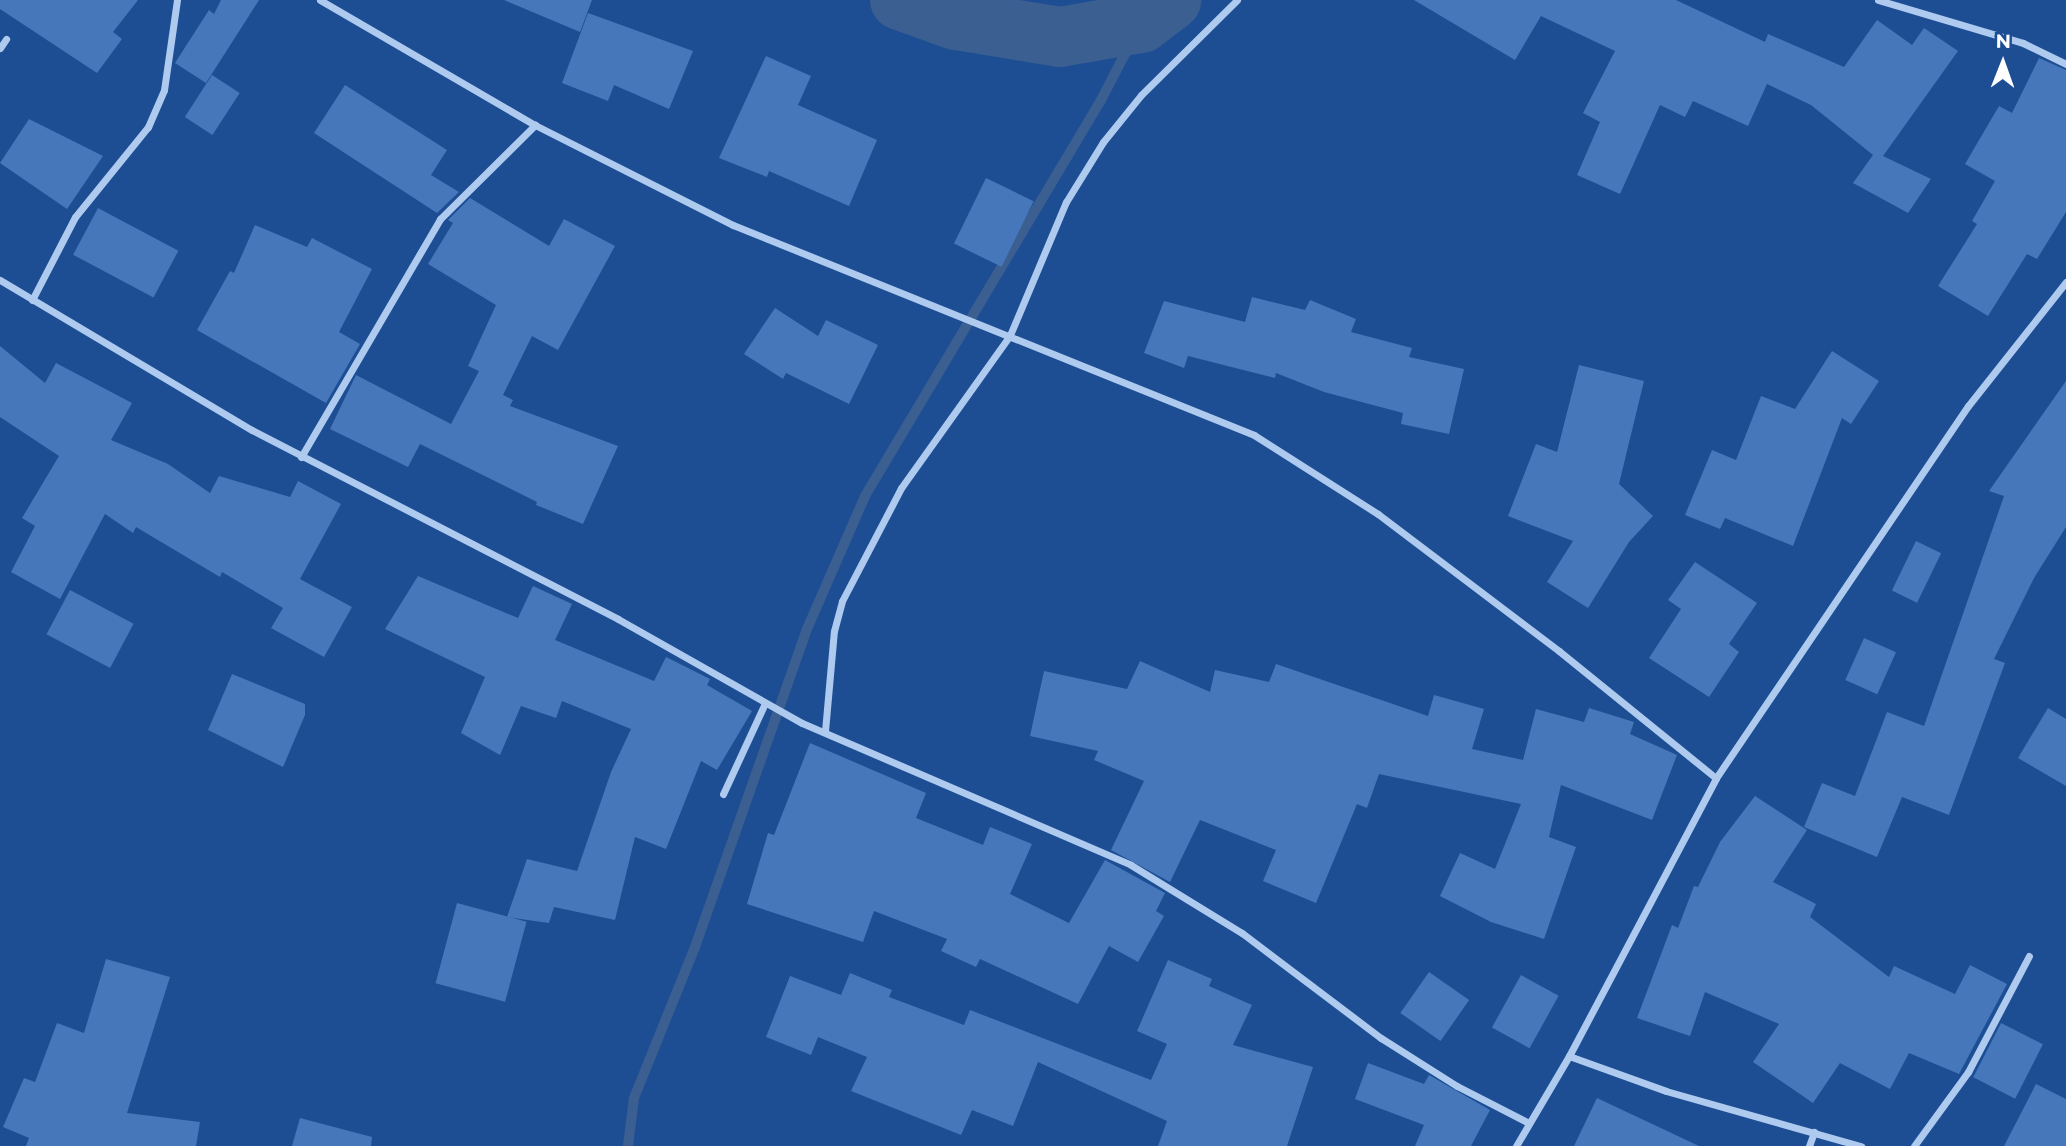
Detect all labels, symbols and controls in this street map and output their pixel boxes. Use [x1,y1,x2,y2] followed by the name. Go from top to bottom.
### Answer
[1968,28,2038,98] north arrow
[1995,30,2011,53] text: N

